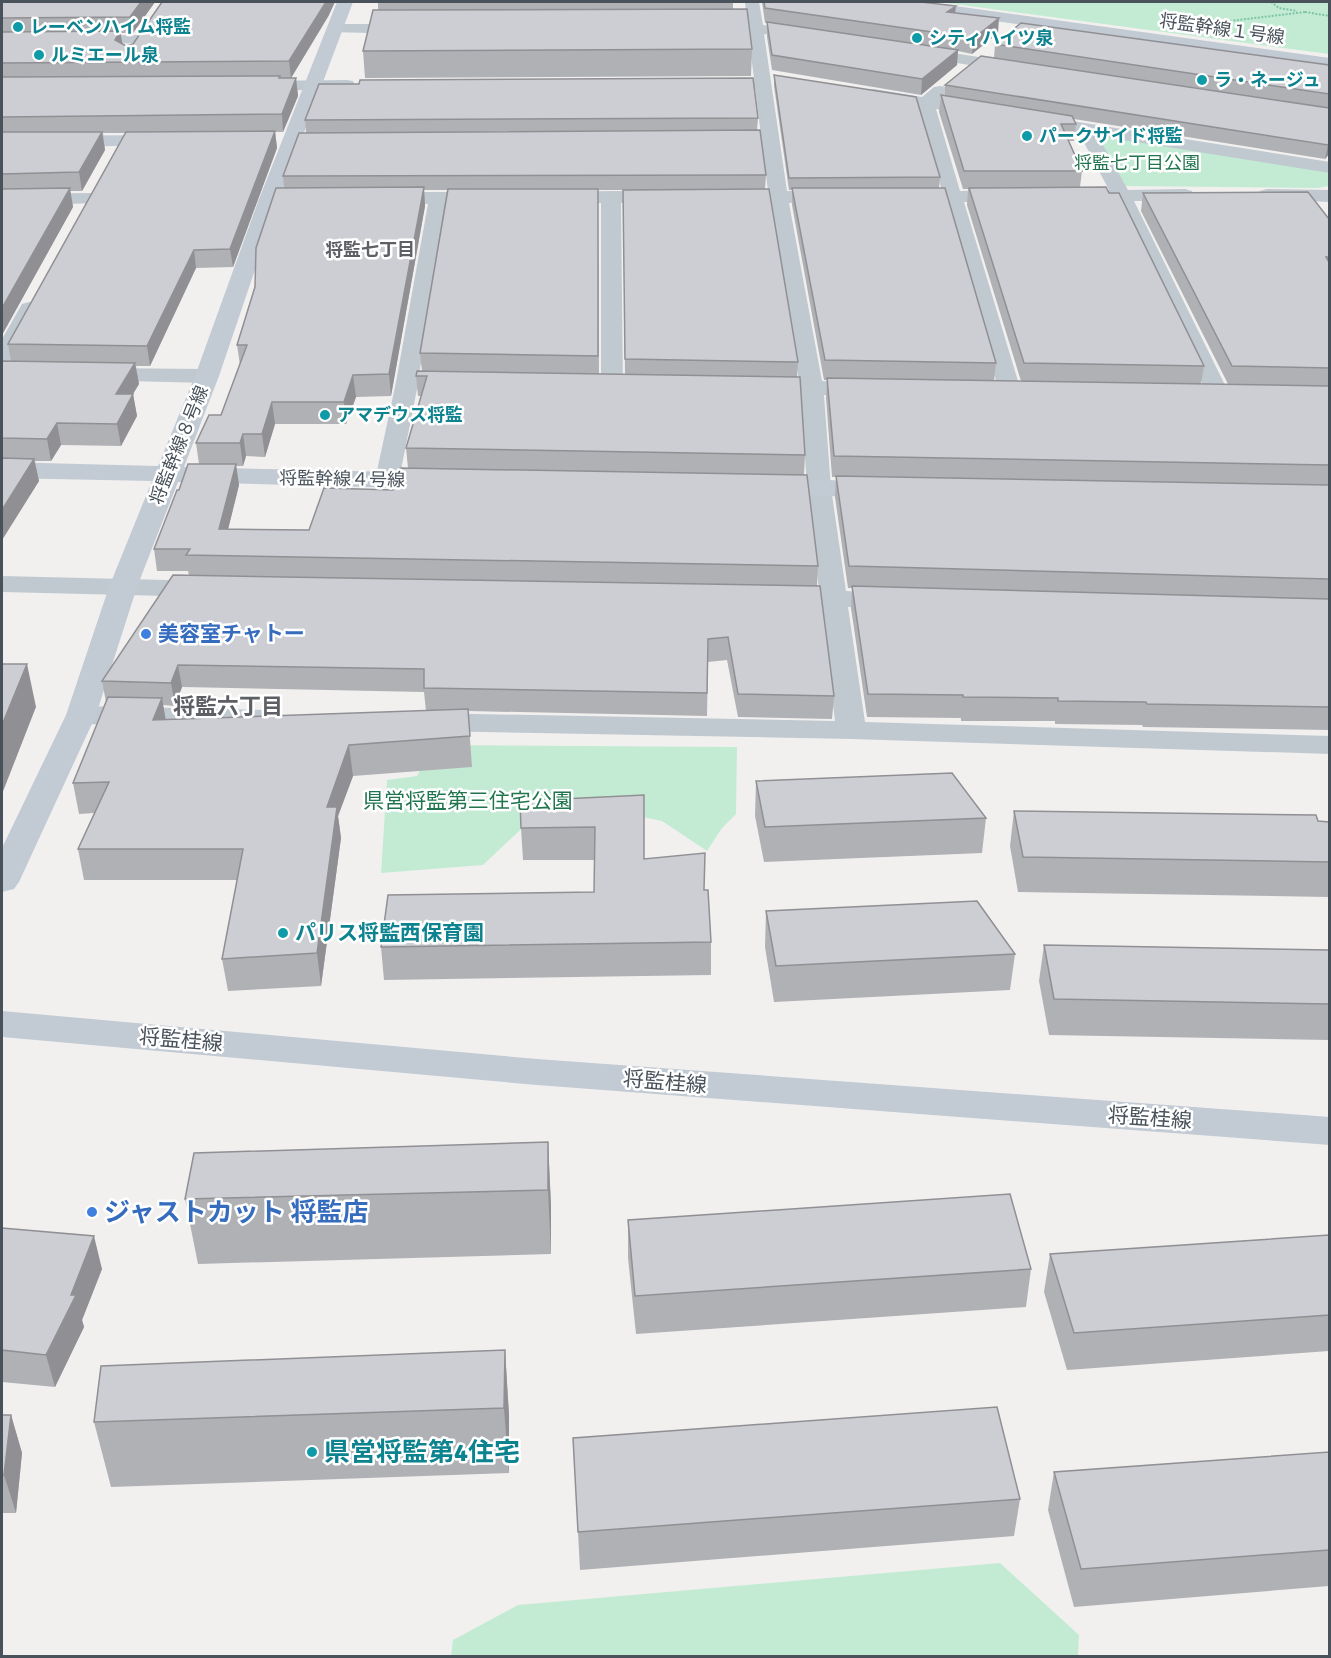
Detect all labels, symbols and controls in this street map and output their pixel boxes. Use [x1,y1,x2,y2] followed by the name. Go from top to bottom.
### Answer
[1158,9,1286,49] street label: 将監幹線１号線
[30,16,191,38] place label: レーベンハイム将監
[11,20,25,34] marker: レーベンハイム将監
[929,27,1054,49] place label: シティハイツ泉
[910,31,924,45] marker: シティハイツ泉
[51,44,159,66] place label: ルミエール泉
[32,48,46,62] marker: ルミエール泉
[1214,69,1320,91] place label: ラ・ネージュ
[1195,73,1209,87] marker: ラ・ネージュ
[1039,125,1183,147] place label: パークサイド将監
[1020,129,1034,143] marker: パークサイド将監
[1074,152,1200,174] park label: 将監七丁目公園
[325,239,415,261] district label: 将監七丁目
[145,382,213,508] street label: 将監幹線８号線
[337,404,463,426] place label: アマデウス将監
[318,408,332,422] marker: アマデウス将監
[279,467,405,491] street label: 将監幹線４号線
[158,621,305,647] place label: 美容室チャトー
[139,627,153,641] marker: 美容室チャトー
[173,693,283,720] district label: 将監六丁目
[363,788,573,814] park label: 県営将監第三住宅公園
[295,920,484,946] place label: パリス将監西保育園
[276,926,290,940] marker: パリス将監西保育園
[138,1023,224,1057] street label: 将監桂線
[622,1065,708,1099] street label: 将監桂線
[1107,1102,1193,1134] street label: 将監桂線
[104,1197,368,1229] place label: ジャストカット 将監店
[85,1205,99,1219] marker: ジャストカット 将監店
[324,1437,520,1469] place label: 県営将監第4住宅
[305,1445,319,1459] marker: 県営将監第4住宅

